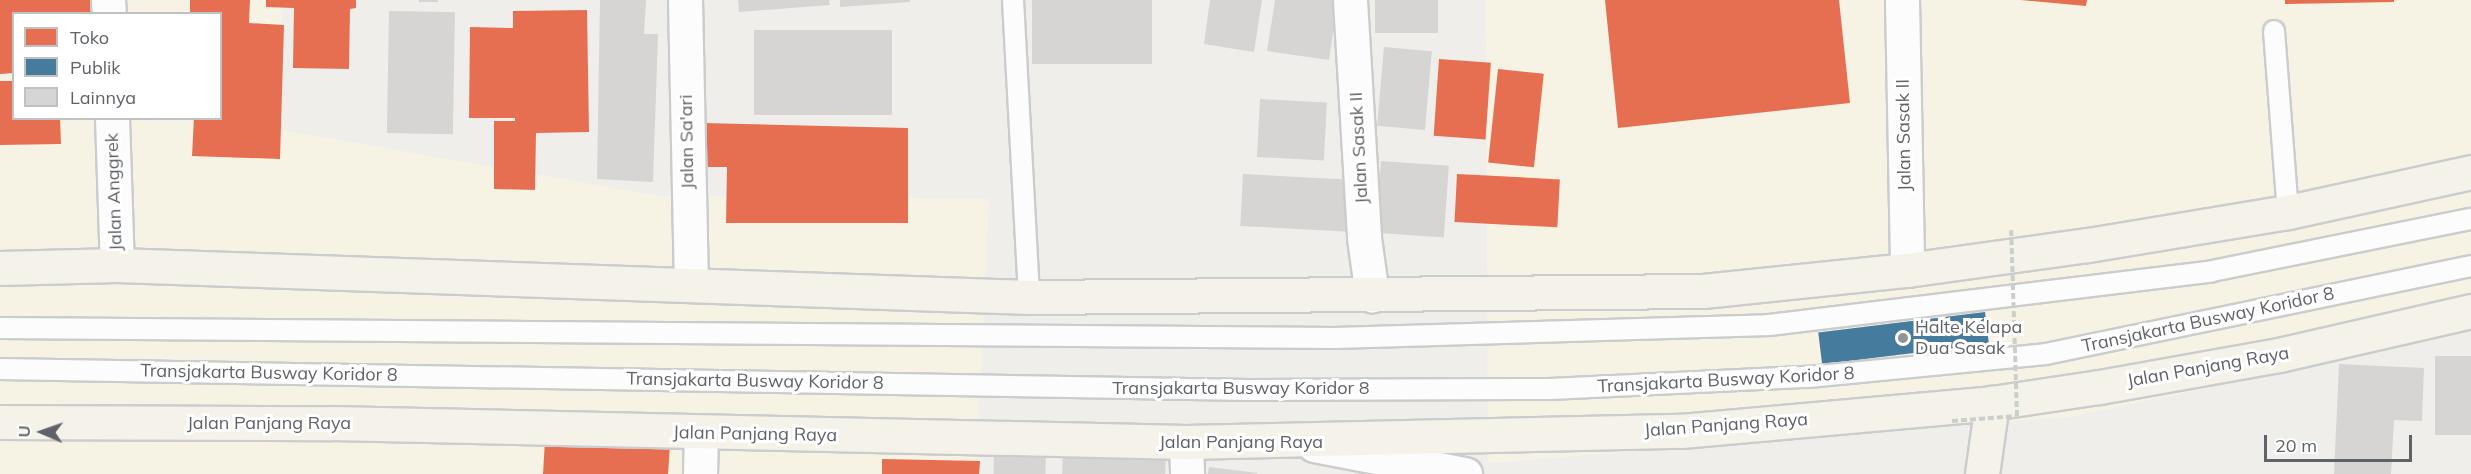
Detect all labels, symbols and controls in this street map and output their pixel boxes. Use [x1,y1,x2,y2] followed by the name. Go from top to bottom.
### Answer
[12,12,222,120] legend
[70,26,109,49] text: Toko
[70,56,121,79] text: Publik
[1892,79,1916,191] street label: Jalan Sasak II
[70,86,136,109] text: Lainnya
[1345,91,1373,205] street label: Jalan Sasak II
[675,94,699,190] street label: Jalan Sa'ari
[101,133,127,251] street label: Jalan Anggrek
[2080,283,2336,357] street label: Transjakarta Busway Koridor 8
[1915,317,2022,360] place label: Halte Kelapa Dua Sasak
[1896,331,1910,345] marker: Halte Kelapa Dua Sasak
[2125,342,2291,392] street label: Jalan Panjang Raya
[140,360,398,386] street label: Transjakarta Busway Koridor 8
[1597,362,1855,398] street label: Transjakarta Busway Koridor 8
[626,368,884,394] street label: Transjakarta Busway Koridor 8
[1112,377,1370,399] street label: Transjakarta Busway Koridor 8
[12,402,72,462] north arrow
[1643,408,1809,442] street label: Jalan Panjang Raya
[187,412,351,434] street label: Jalan Panjang Raya
[673,422,837,446] street label: Jalan Panjang Raya
[2267,423,2416,461] scale bar
[14,425,34,438] text: U
[1159,431,1323,453] street label: Jalan Panjang Raya
[2275,434,2317,457] text: 20 m

